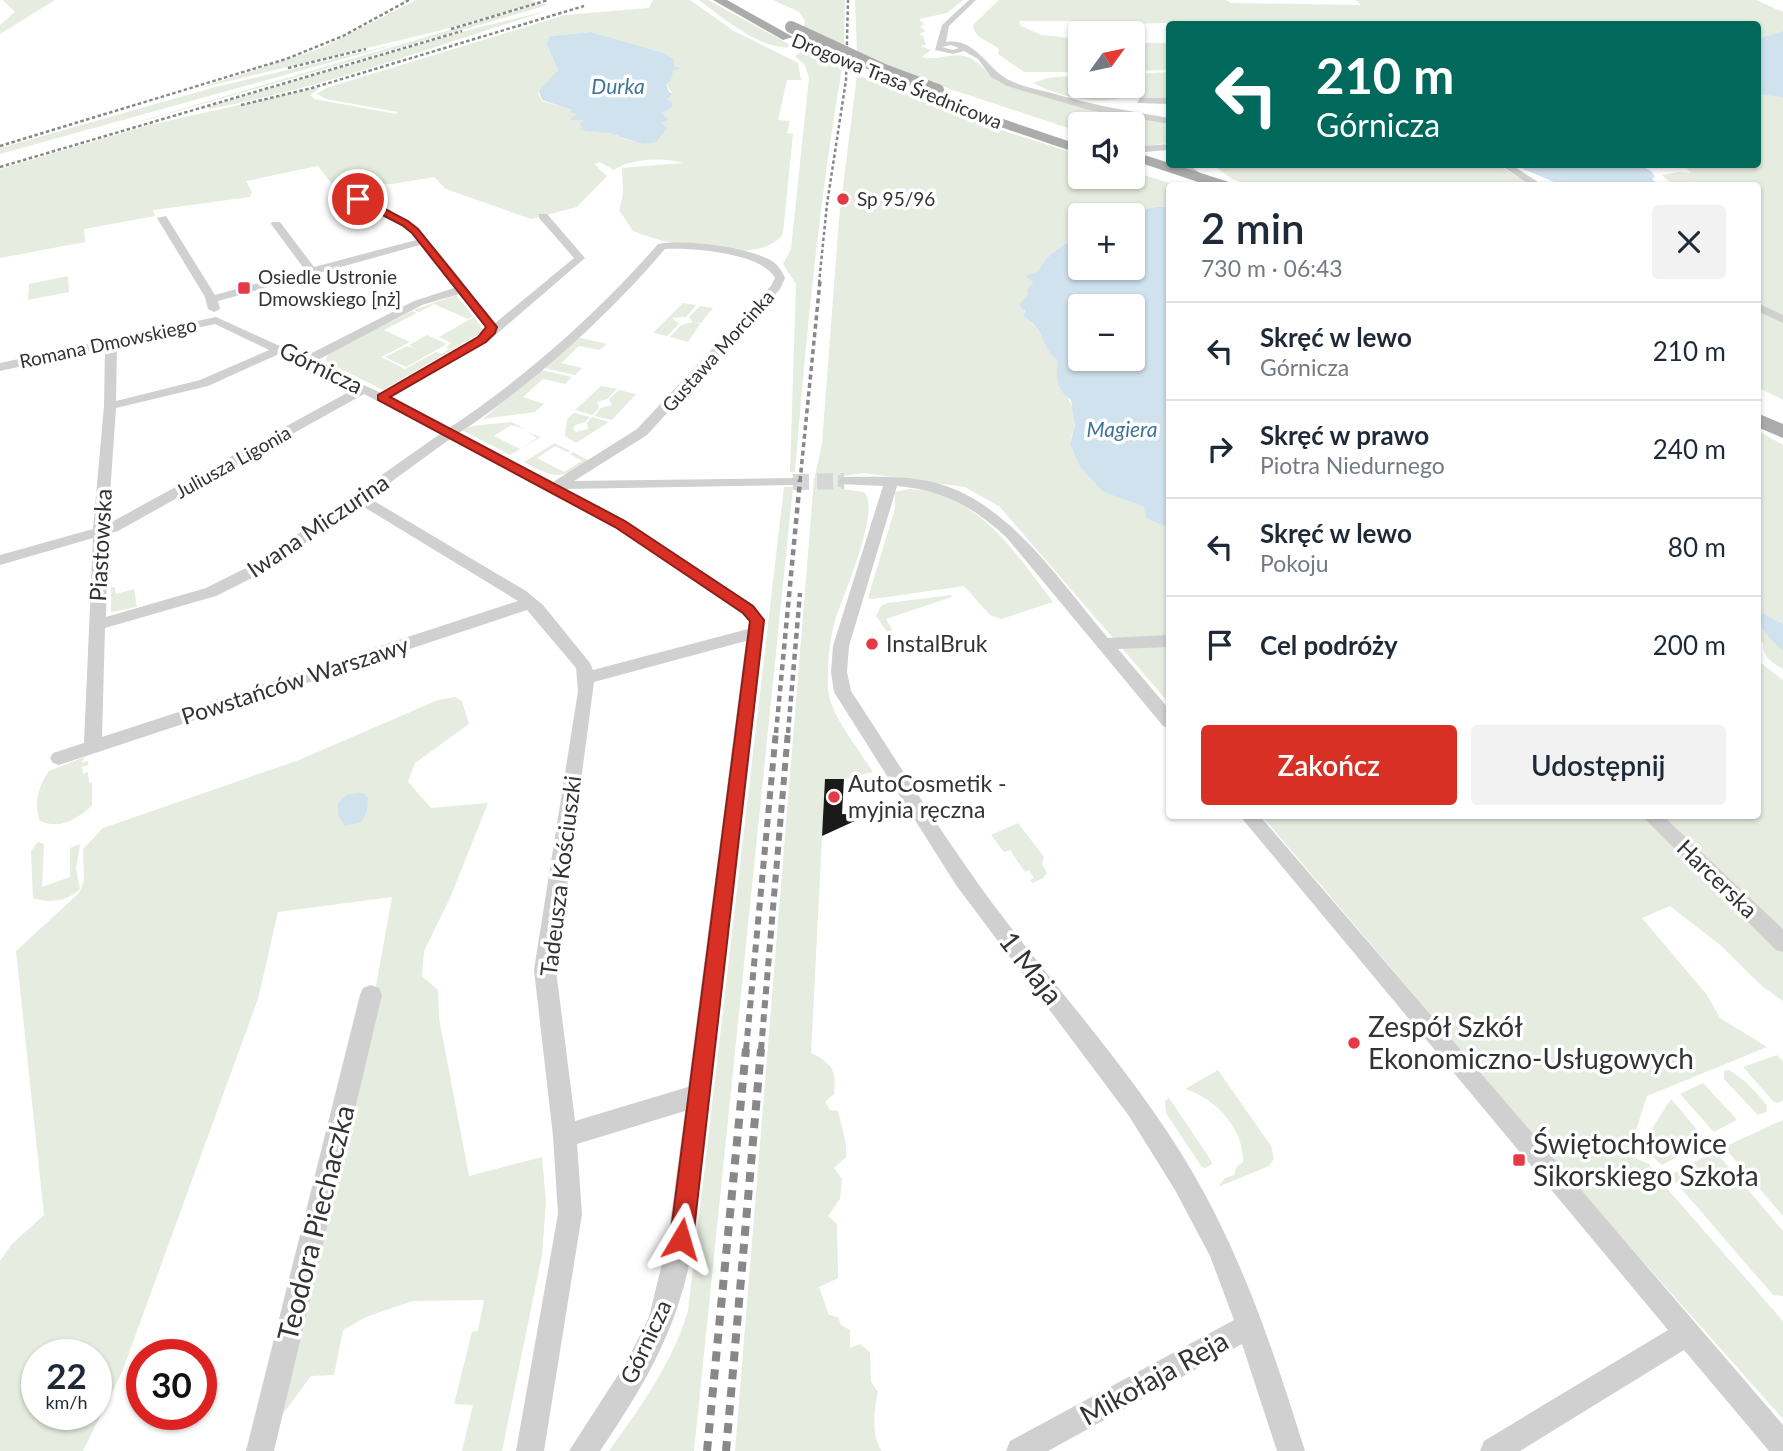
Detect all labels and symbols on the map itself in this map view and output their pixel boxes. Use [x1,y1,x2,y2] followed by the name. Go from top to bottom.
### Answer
[1068,21,1144,98] north arrow
[789,28,1006,133] street label: Drogowa Trasa Średnicowa
[591,73,645,98] water label: Durka
[328,169,388,229] pin
[857,187,935,210] place label: Sp 95/96
[835,191,851,207] marker: Sp 95/96
[258,265,401,310] place label: Osiedle Ustronie Dmowskiego [nż]
[236,280,252,296] marker: Osiedle Ustronie Dmowskiego [nż]
[657,285,778,416] street label: Gustawa Morcinka
[17,313,199,373] street label: Romana Dmowskiego
[275,335,368,399] street label: Górnicza
[1087,416,1157,441] water label: Magiera
[171,420,295,503] street label: Juliusza Ligonia
[241,467,394,583] street label: Iwana Miczurina
[83,488,117,602] street label: Piastowska
[886,629,988,657] place label: InstalBruk
[178,630,412,730] street label: Powstańców Warszawy
[864,636,880,652] marker: InstalBruk
[848,769,1007,823] place label: AutoCosmetik - myjnia ręczna
[534,774,586,978] street label: Tadeusza Kościuszki
[826,789,842,805] marker: AutoCosmetik - myjnia ręczna
[1672,833,1764,923] street label: Harcerska
[993,924,1071,1011] street label: 1 Maja
[1368,1009,1694,1075] place label: Zespół Szkół Ekonomiczno-Usługowych
[1346,1035,1362,1051] marker: Zespół Szkół Ekonomiczno-Usługowych
[269,1101,361,1344] street label: Teodora Piechaczka
[1533,1126,1759,1192] place label: Świętochłowice Sikorskiego Szkoła
[1511,1152,1527,1168] marker: Świętochłowice Sikorskiego Szkoła
[644,1202,718,1276] position arrow
[614,1295,677,1388] street label: Górnicza
[1073,1322,1234,1432] street label: Mikołaja Reja
[126,1339,217,1430] speed limit sign: 30

